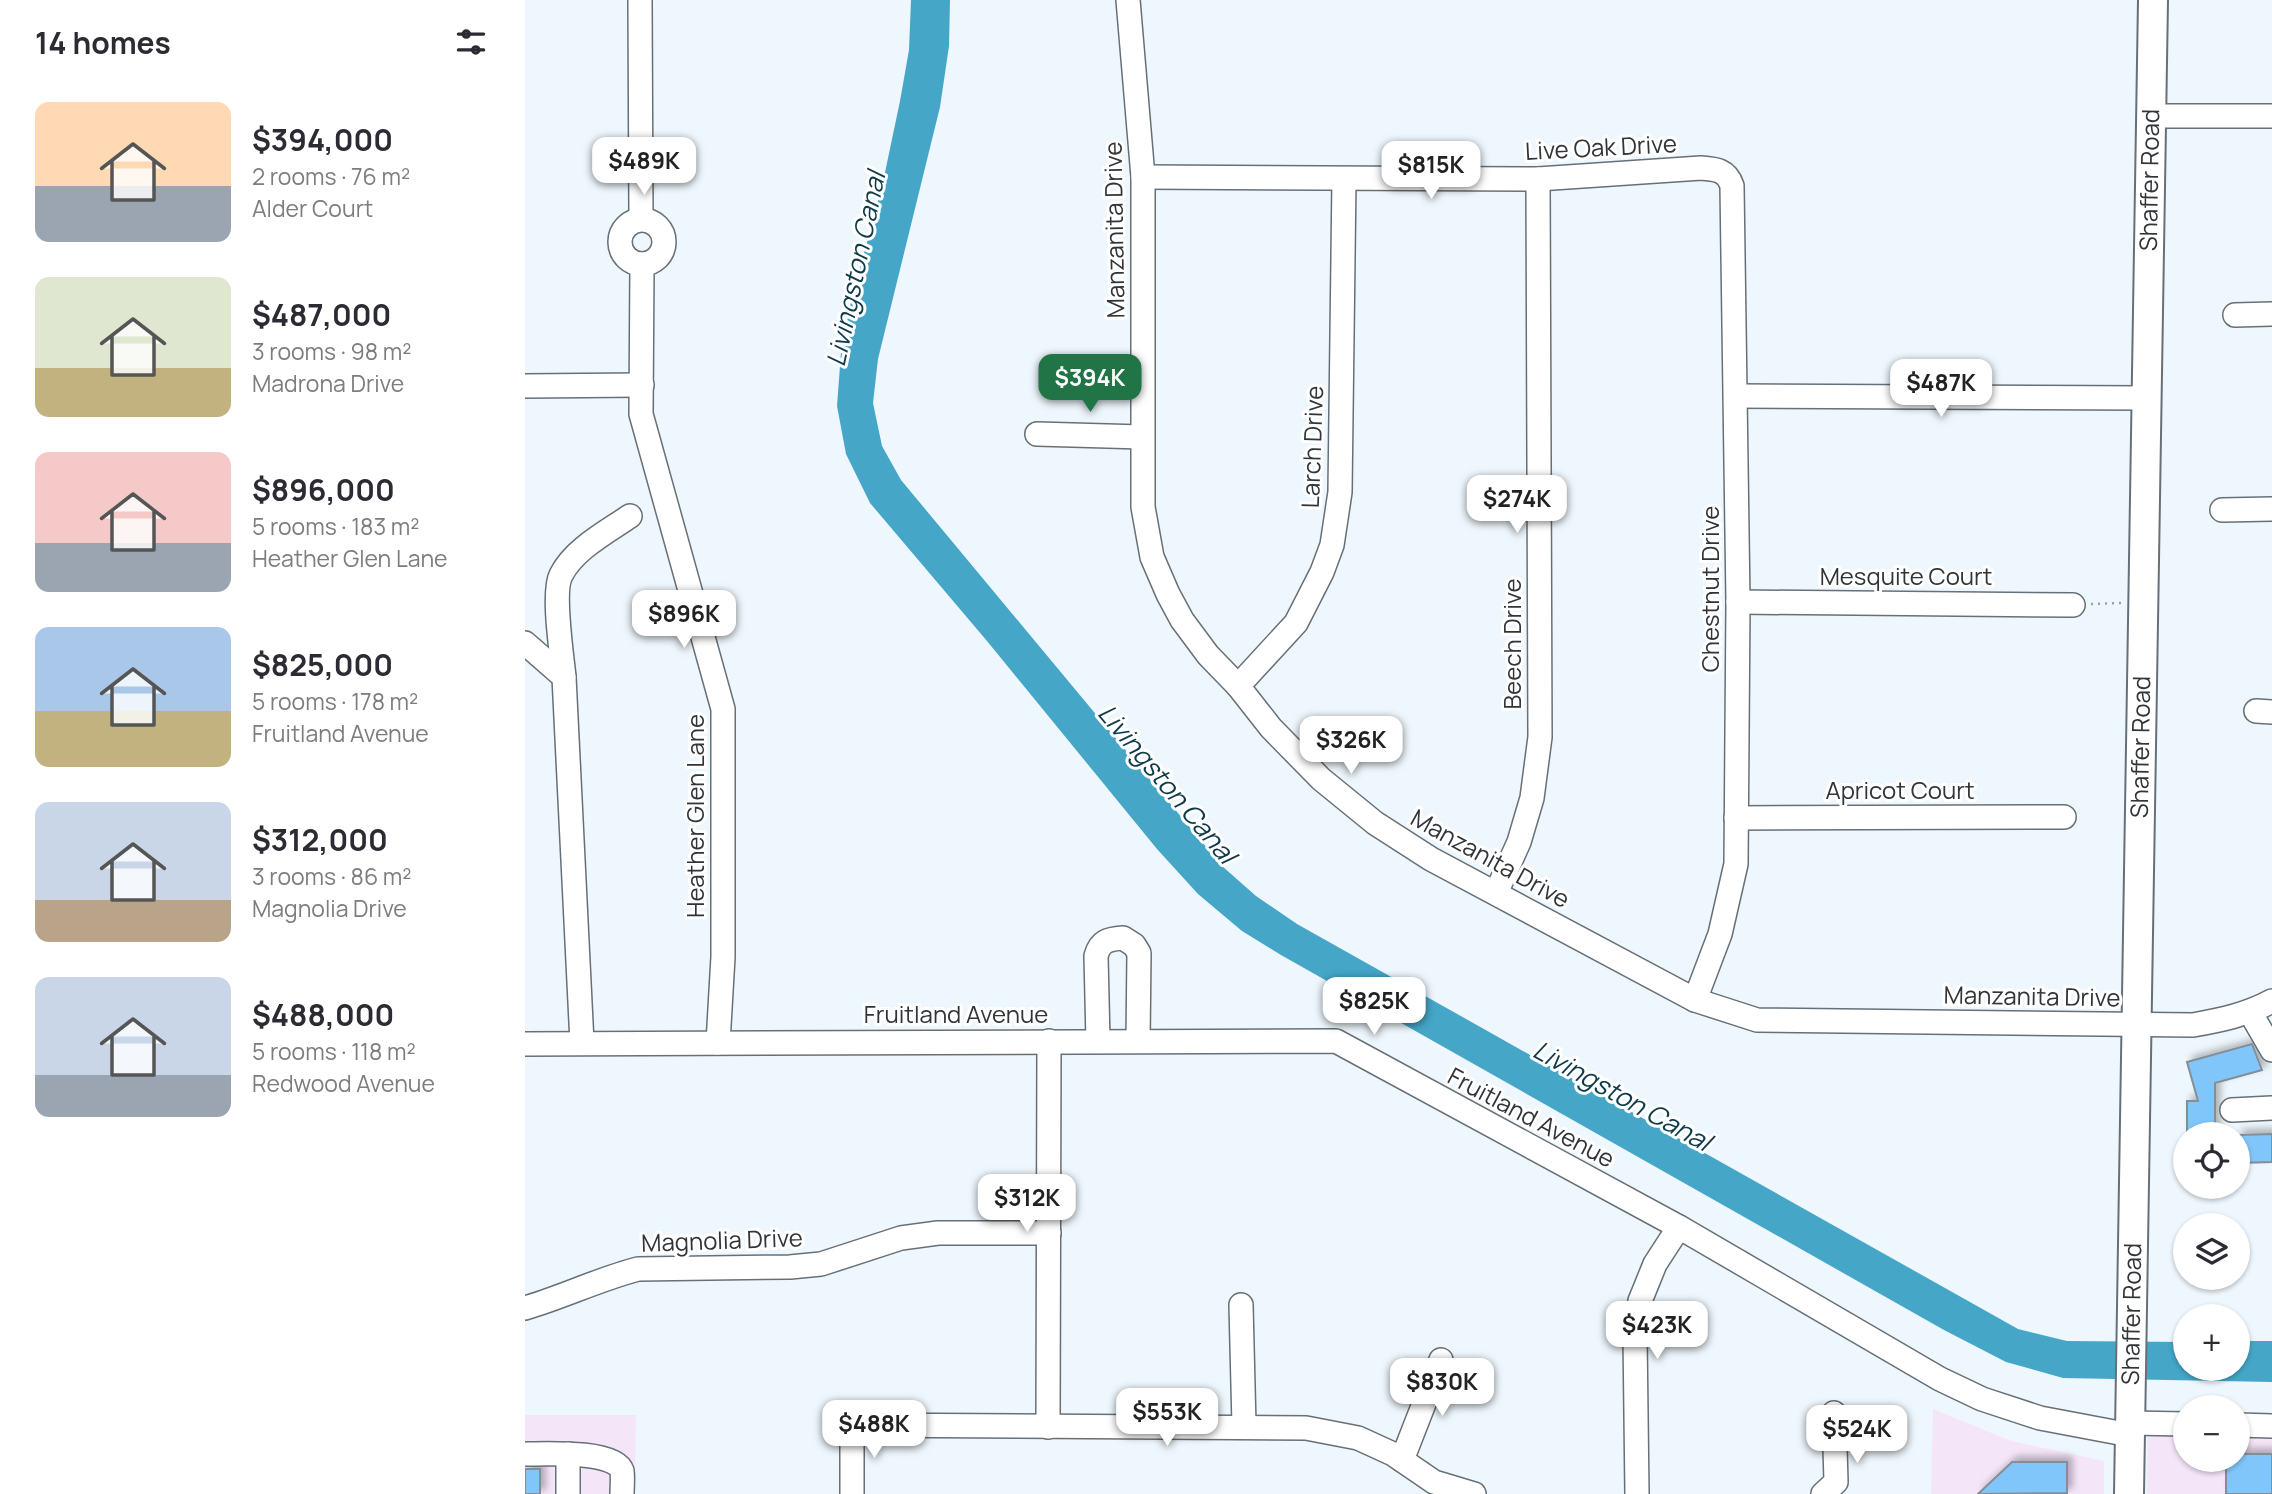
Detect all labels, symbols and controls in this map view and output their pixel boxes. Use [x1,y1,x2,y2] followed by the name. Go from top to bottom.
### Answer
[35,22,171,63] text: 14 homes
[452,23,490,61] icon: filters
[2131,109,2166,251] street label: Shaffer Road
[252,119,393,160] text: $394,000
[1524,126,1678,167] street label: Live Oak Drive
[91,130,175,214] icon: home
[595,138,693,197] pin: $489K
[1095,141,1132,319] street label: Manzanita Drive
[1382,142,1480,201] pin: $815K
[608,144,680,176] text: $489K
[1398,148,1464,180] text: $815K
[252,160,410,192] text: 2 rooms · 76 m²
[817,165,894,369] water label: Livingston Canal
[252,192,373,224] text: Alder Court
[252,294,391,335] text: $487,000
[91,305,175,389] icon: home
[252,335,412,367] text: 3 rooms · 98 m²
[1041,354,1139,414] pin: $394K
[1892,360,1990,419] pin: $487K
[1055,361,1126,393] text: $394K
[1906,366,1976,398] text: $487K
[252,367,404,399] text: Madrona Drive
[1293,385,1330,509] street label: Larch Drive
[252,469,395,510] text: $896,000
[1468,476,1566,535] pin: $274K
[91,480,175,564] icon: home
[1483,482,1551,514] text: $274K
[1693,506,1726,672] street label: Chestnut Drive
[252,510,419,542] text: 5 rooms · 183 m²
[252,542,447,574] text: Heather Glen Lane
[1820,559,1992,592] street label: Mesquite Court
[1495,578,1528,710] street label: Beech Drive
[635,590,733,650] pin: $896K
[648,597,720,629] text: $896K
[252,644,393,685] text: $825,000
[91,655,175,739] icon: home
[2122,676,2157,818] street label: Shaffer Road
[252,685,418,717] text: 5 rooms · 178 m²
[1090,696,1247,873] water label: Livingston Canal
[678,714,711,918] street label: Heather Glen Lane
[1302,716,1400,776] pin: $326K
[252,717,429,749] text: Fruitland Avenue
[1316,723,1386,755] text: $326K
[1825,773,1975,806] street label: Apricot Court
[1405,800,1576,915] street label: Manzanita Drive
[252,819,388,860] text: $312,000
[91,830,175,914] icon: home
[252,860,412,892] text: 3 rooms · 86 m²
[252,892,407,924] text: Magnolia Drive
[1943,977,2121,1014] street label: Manzanita Drive
[1325,978,1423,1037] pin: $825K
[1339,984,1409,1016] text: $825K
[252,994,394,1035] text: $488,000
[864,997,1048,1030] street label: Fruitland Avenue
[91,1005,175,1089] icon: home
[1527,1031,1720,1160] water label: Livingston Canal
[252,1035,416,1067] text: 5 rooms · 118 m²
[1442,1059,1621,1175] street label: Fruitland Avenue
[252,1067,435,1099] text: Redwood Avenue
[2173,1122,2250,1472] map controls
[2173,1122,2250,1199] button: locate
[978,1174,1076,1234] pin: $312K
[994,1181,1060,1213] text: $312K
[2173,1213,2250,1290] button: layers
[641,1220,803,1259] street label: Magnolia Drive
[2113,1243,2148,1385] street label: Shaffer Road
[1608,1302,1706,1361] pin: $423K
[2173,1304,2250,1381] button: +
[1622,1308,1692,1340] text: $423K
[1393,1358,1491,1418] pin: $830K
[1406,1365,1478,1397] text: $830K
[1118,1388,1216,1448] pin: $553K
[1132,1395,1202,1427] text: $553K
[2173,1395,2250,1472] button: −
[825,1400,923,1460] pin: $488K
[1808,1406,1906,1465] pin: $524K
[838,1407,910,1439] text: $488K
[1822,1412,1892,1444] text: $524K

